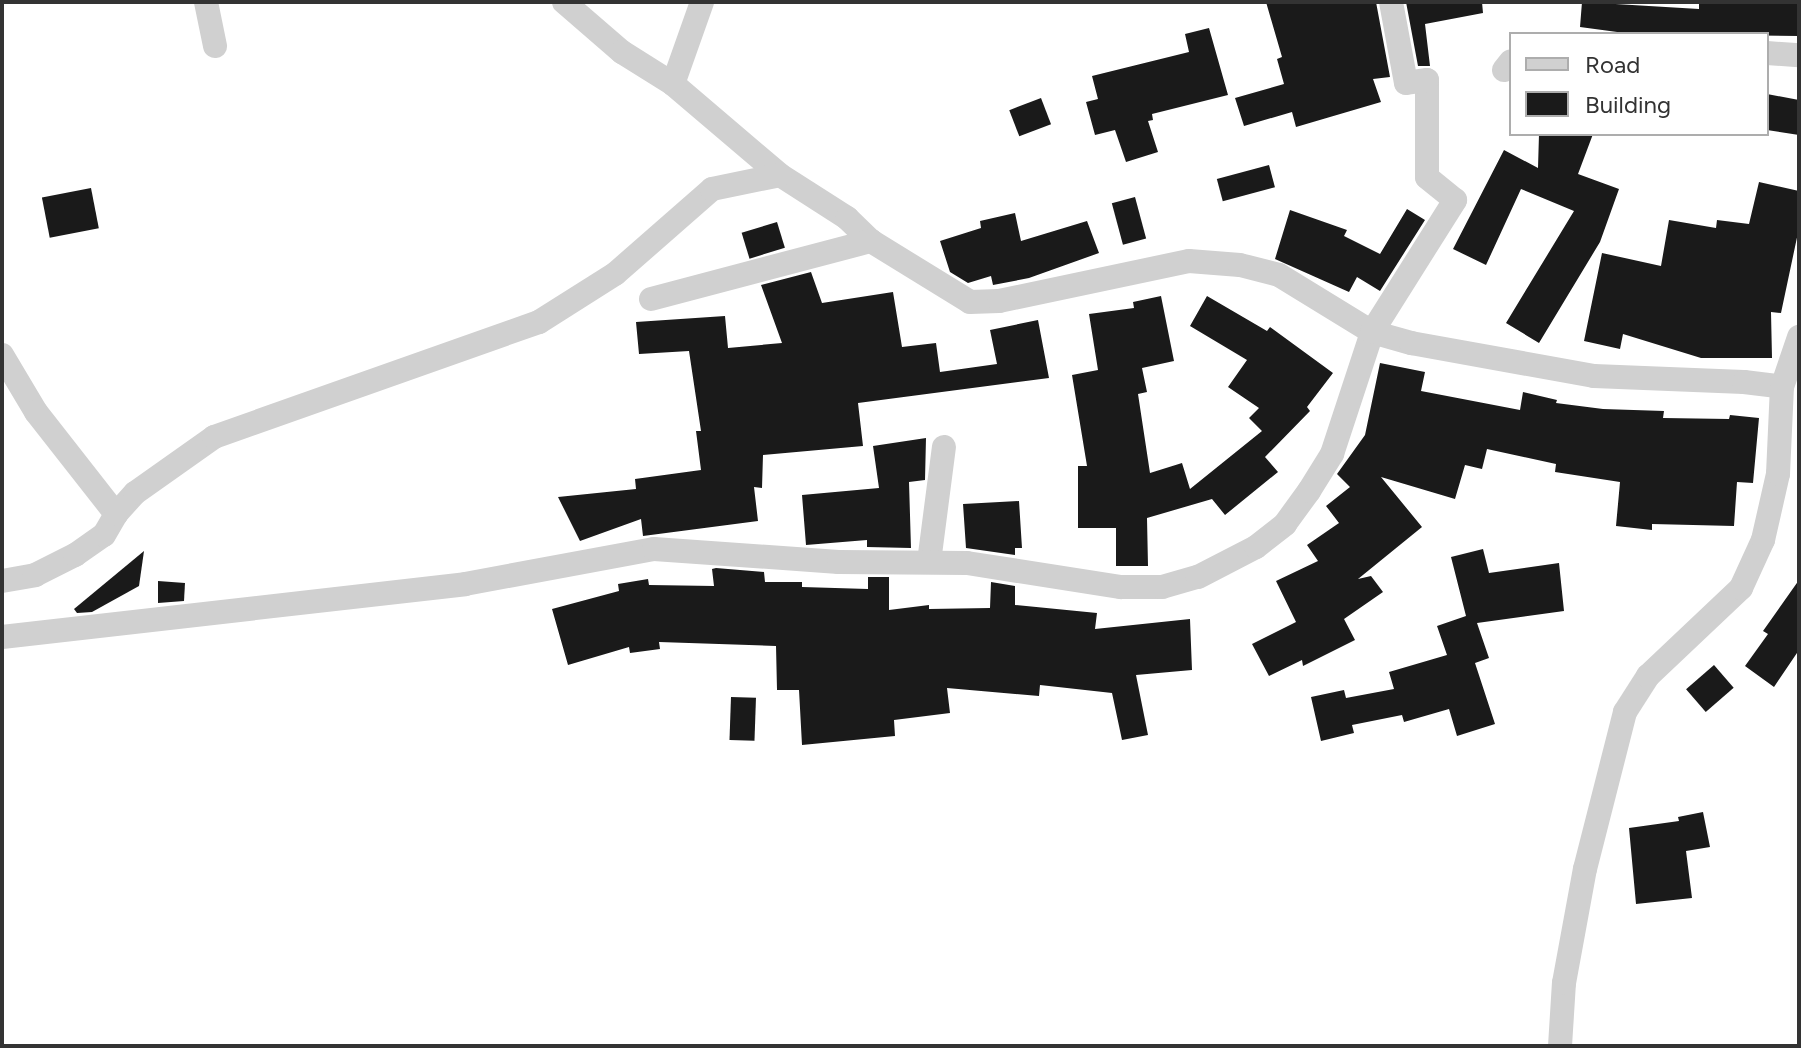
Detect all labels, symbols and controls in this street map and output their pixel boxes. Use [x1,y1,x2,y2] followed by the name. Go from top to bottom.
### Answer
[1509,32,1769,136] legend
[1585,50,1640,79] text: Road
[1585,90,1671,119] text: Building

